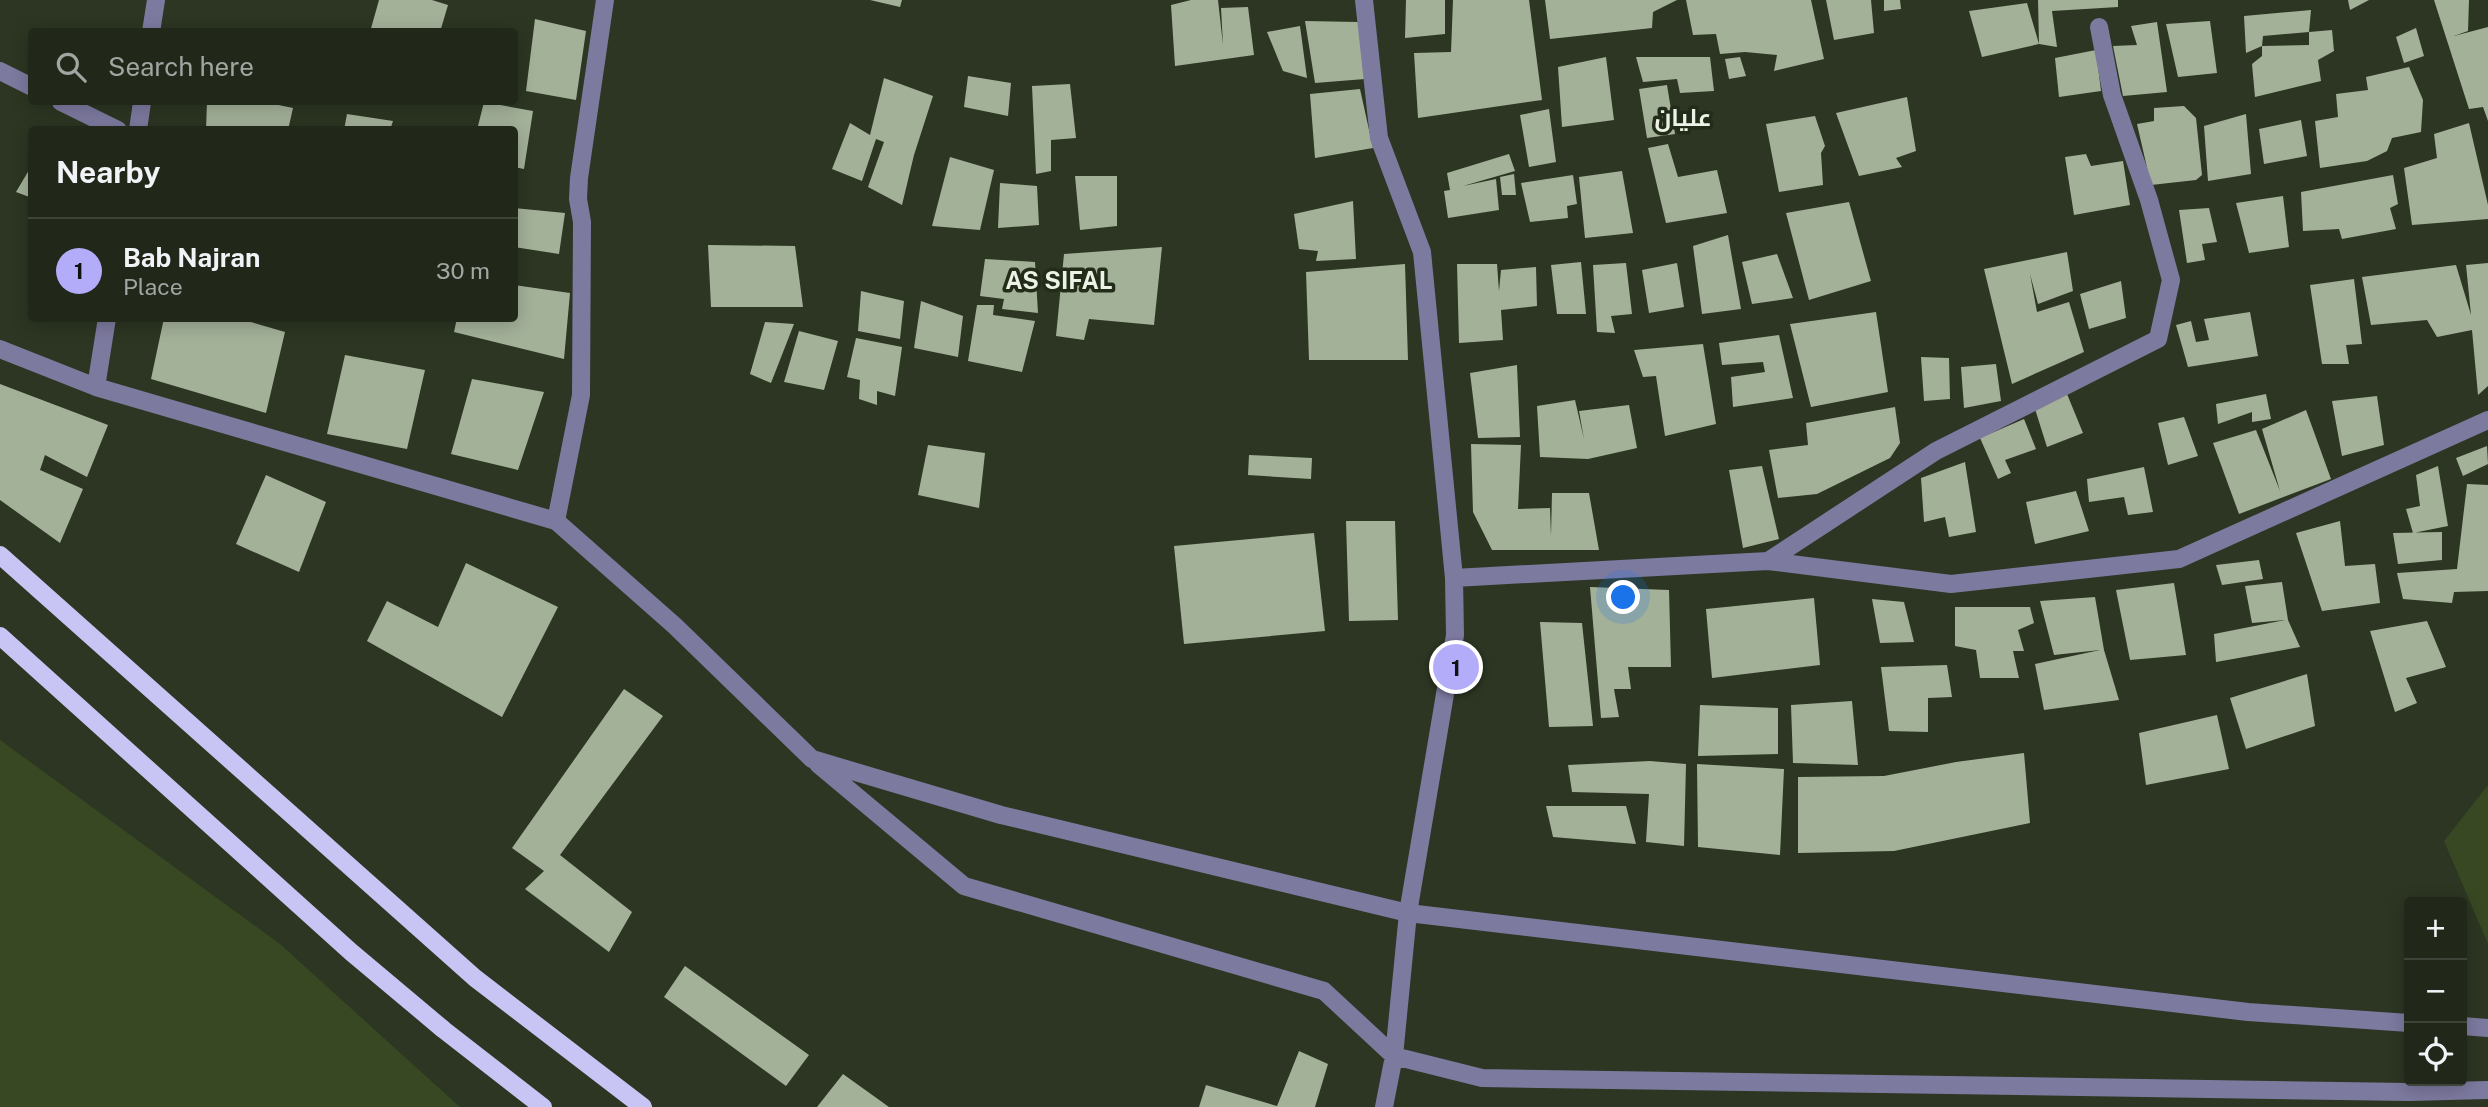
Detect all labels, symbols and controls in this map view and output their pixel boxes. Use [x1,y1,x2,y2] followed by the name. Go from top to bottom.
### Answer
[28,28,518,105] search box
[52,48,90,86] icon: search
[108,51,254,82] text: Search here
[1654,103,1712,132] district label: عليان
[56,154,160,190] text: Nearby
[123,242,260,273] text: Bab Najran
[74,257,84,284] text: 1
[436,257,490,284] text: 30 m
[1005,266,1113,294] district label: AS SIFAL
[123,273,183,300] text: Place
[1606,580,1640,614] your location
[1433,641,1479,693] pin: 1
[2404,897,2467,1086] map controls
[2404,897,2467,960] button: +
[2404,960,2467,1023] button: −
[2404,1023,2467,1086] button: locate

